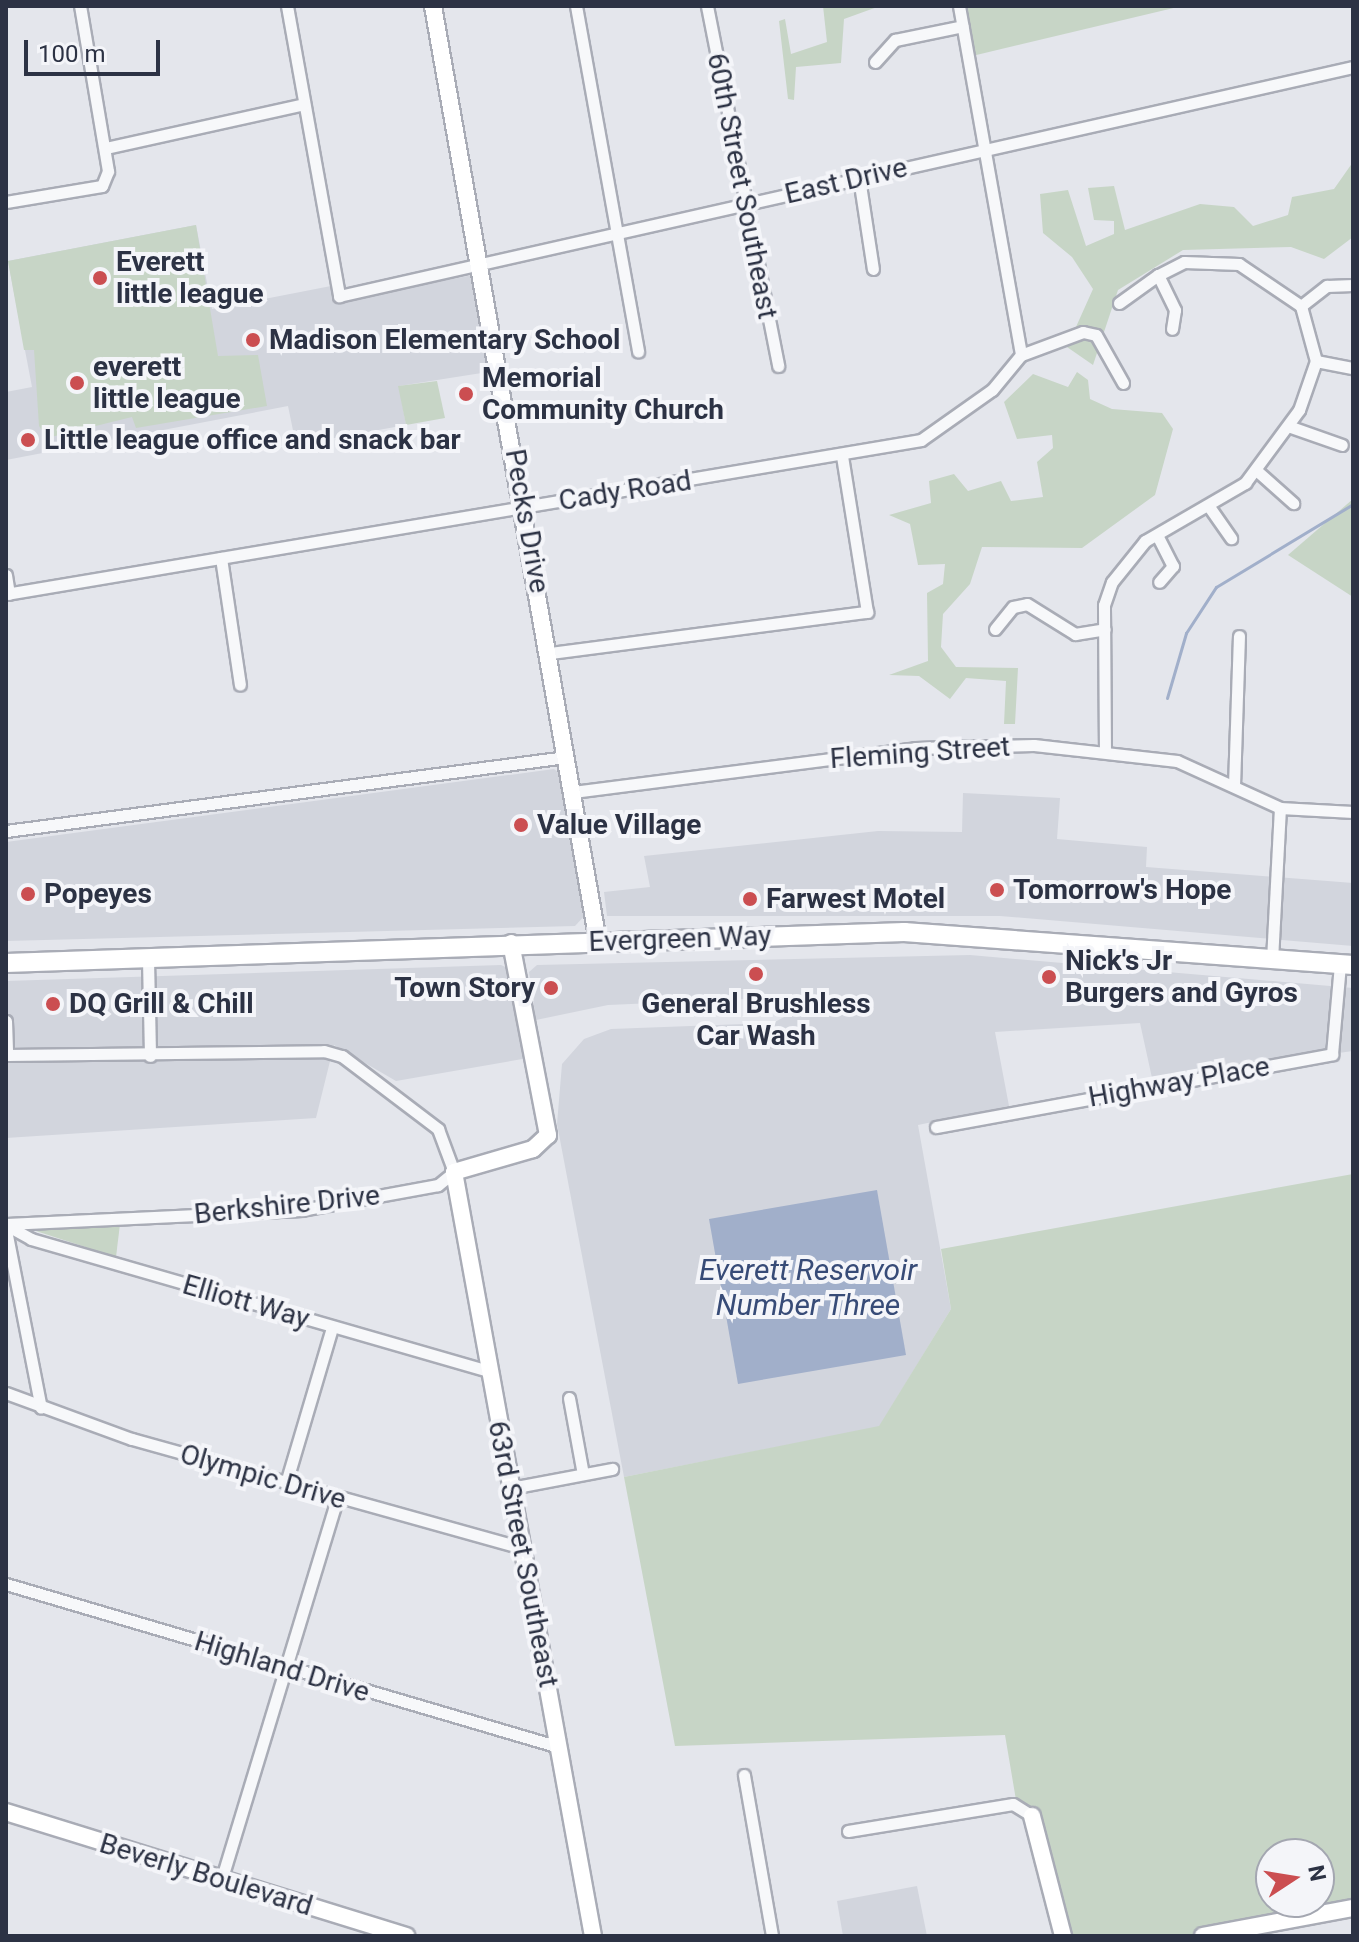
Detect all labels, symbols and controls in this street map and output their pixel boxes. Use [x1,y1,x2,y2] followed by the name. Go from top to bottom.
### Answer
[28,24,164,74] scale bar
[38,40,105,68] text: 100 m
[700,50,784,322] street label: 60th Street Southeast
[782,151,910,211] street label: East Drive
[116,245,264,311] place label: Everett little league
[91,269,109,287] marker: Everett little league
[269,323,620,357] place label: Madison Elementary School
[244,331,262,349] marker: Madison Elementary School
[93,350,241,416] place label: everett little league
[482,361,724,427] place label: Memorial Community Church
[68,374,86,392] marker: everett little league
[457,385,475,403] marker: Memorial Community Church
[44,423,461,457] place label: Little league office and snack bar
[19,431,37,449] marker: Little league office and snack bar
[498,446,556,596] street label: Pecks Drive
[556,464,694,518] street label: Cady Road
[829,730,1011,776] street label: Fleming Street
[537,808,701,842] place label: Value Village
[512,816,530,834] marker: Value Village
[1013,873,1231,907] place label: Tomorrow's Hope
[44,877,152,911] place label: Popeyes
[988,881,1006,899] marker: Tomorrow's Hope
[766,882,945,916] place label: Farwest Motel
[19,885,37,903] marker: Popeyes
[741,890,759,908] marker: Farwest Motel
[588,919,772,959] street label: Evergreen Way
[1065,944,1298,1010] place label: Nick's Jr Burgers and Gyros
[747,965,765,983] marker: General Brushless Car Wash
[1040,968,1058,986] marker: Nick's Jr Burgers and Gyros
[394,971,535,1005] place label: Town Story
[542,979,560,997] marker: Town Story
[69,987,254,1021] place label: DQ Grill & Chill
[641,987,871,1053] place label: General Brushless Car Wash
[44,995,62,1013] marker: DQ Grill & Chill
[1086,1050,1272,1114] street label: Highway Place
[192,1179,382,1231] street label: Berkshire Drive
[699,1252,917,1322] water label: Everett Reservoir Number Three
[179,1268,313,1336] street label: Elliott Way
[481,1418,565,1690] street label: 63rd Street Southeast
[176,1437,350,1517] street label: Olympic Drive
[191,1624,373,1710] street label: Highland Drive
[96,1827,316,1923] street label: Beverly Boulevard
[1255,1838,1335,1918] north arrow
[1303,1863,1331,1884] text: N

